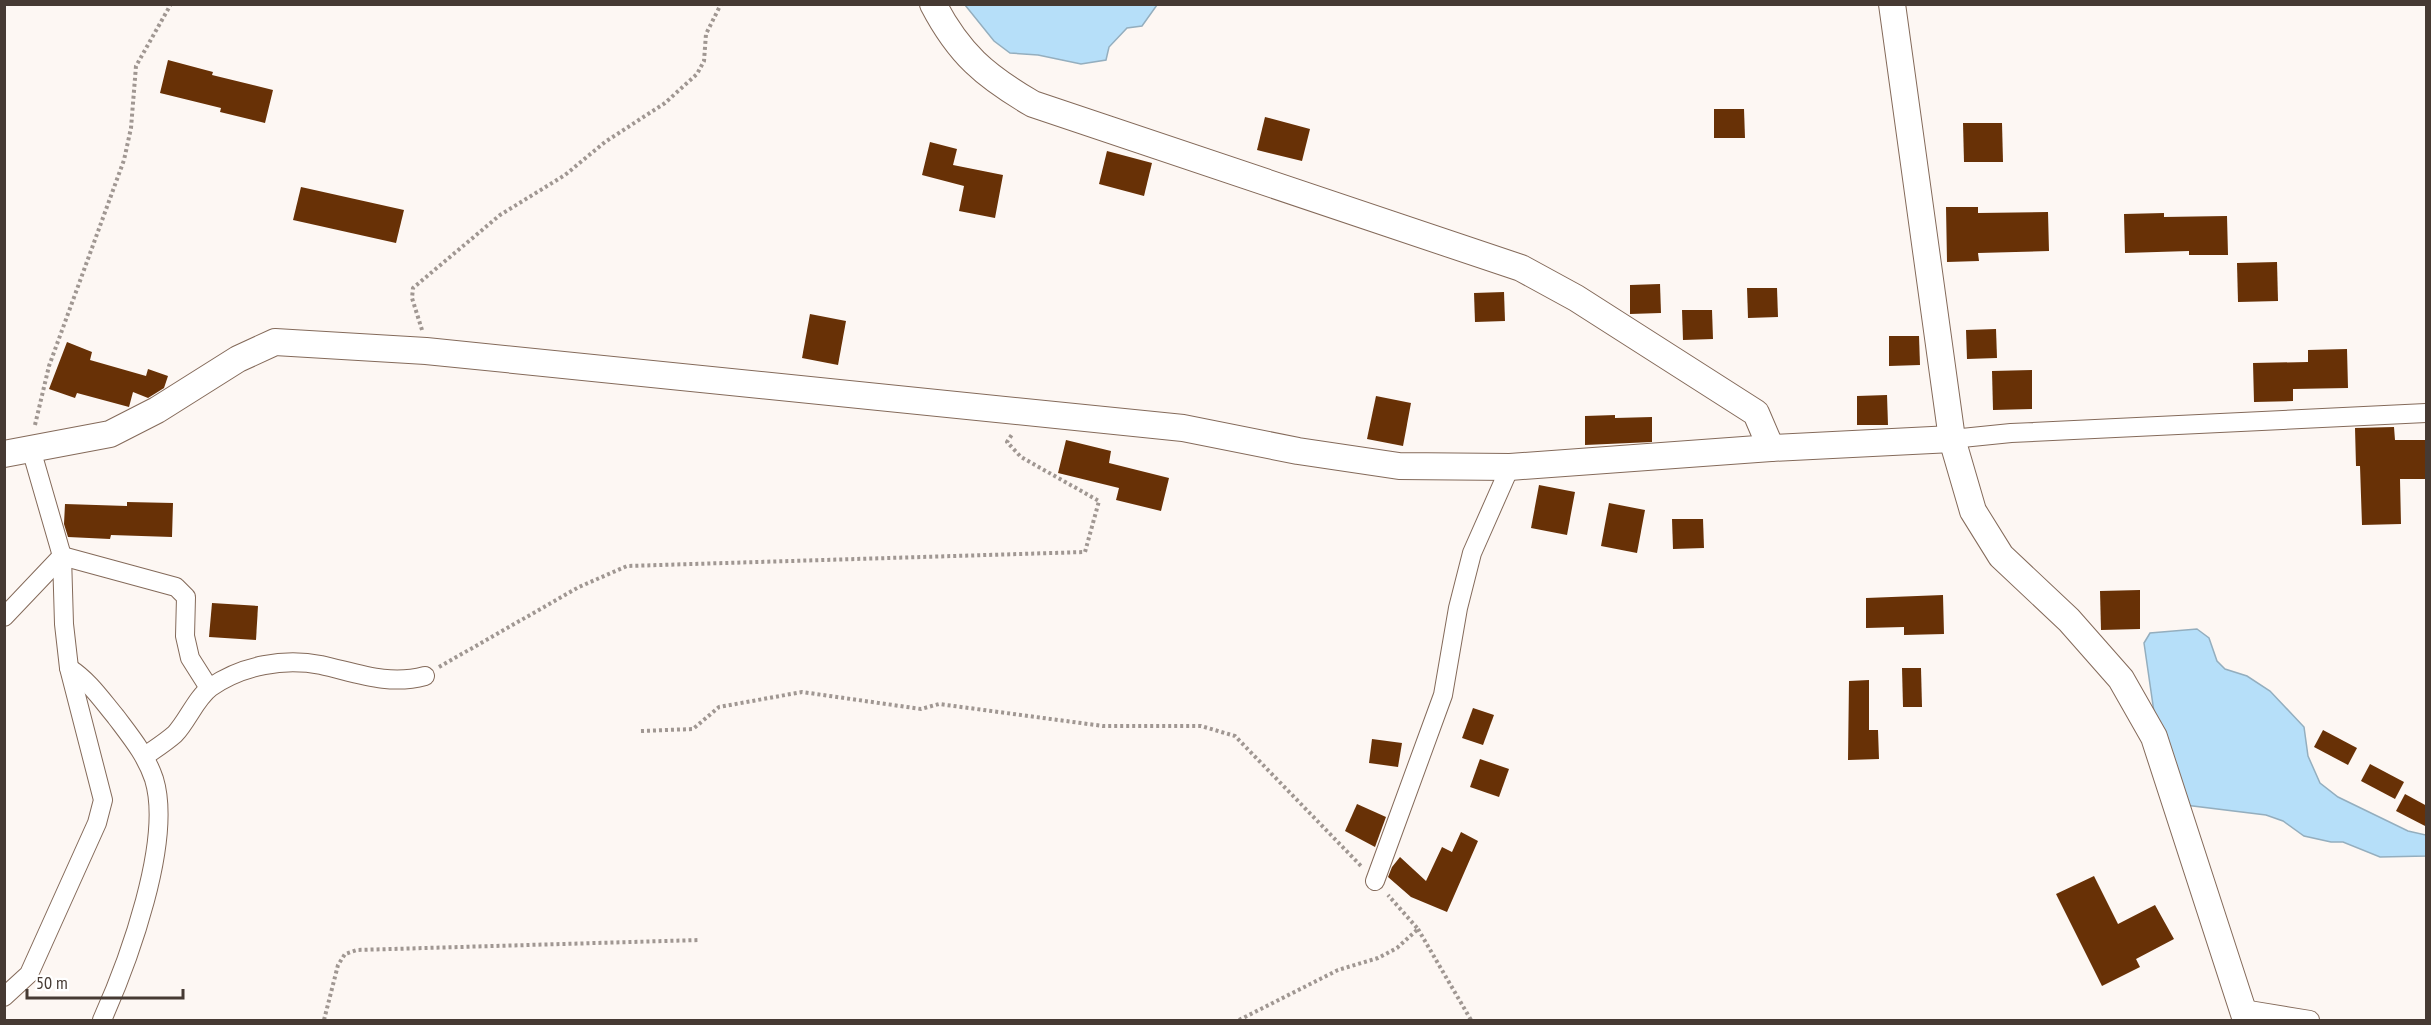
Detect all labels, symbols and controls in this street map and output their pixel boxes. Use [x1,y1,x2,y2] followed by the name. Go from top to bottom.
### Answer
[27,962,183,1000] scale bar
[36,971,68,994] text: 50 m

